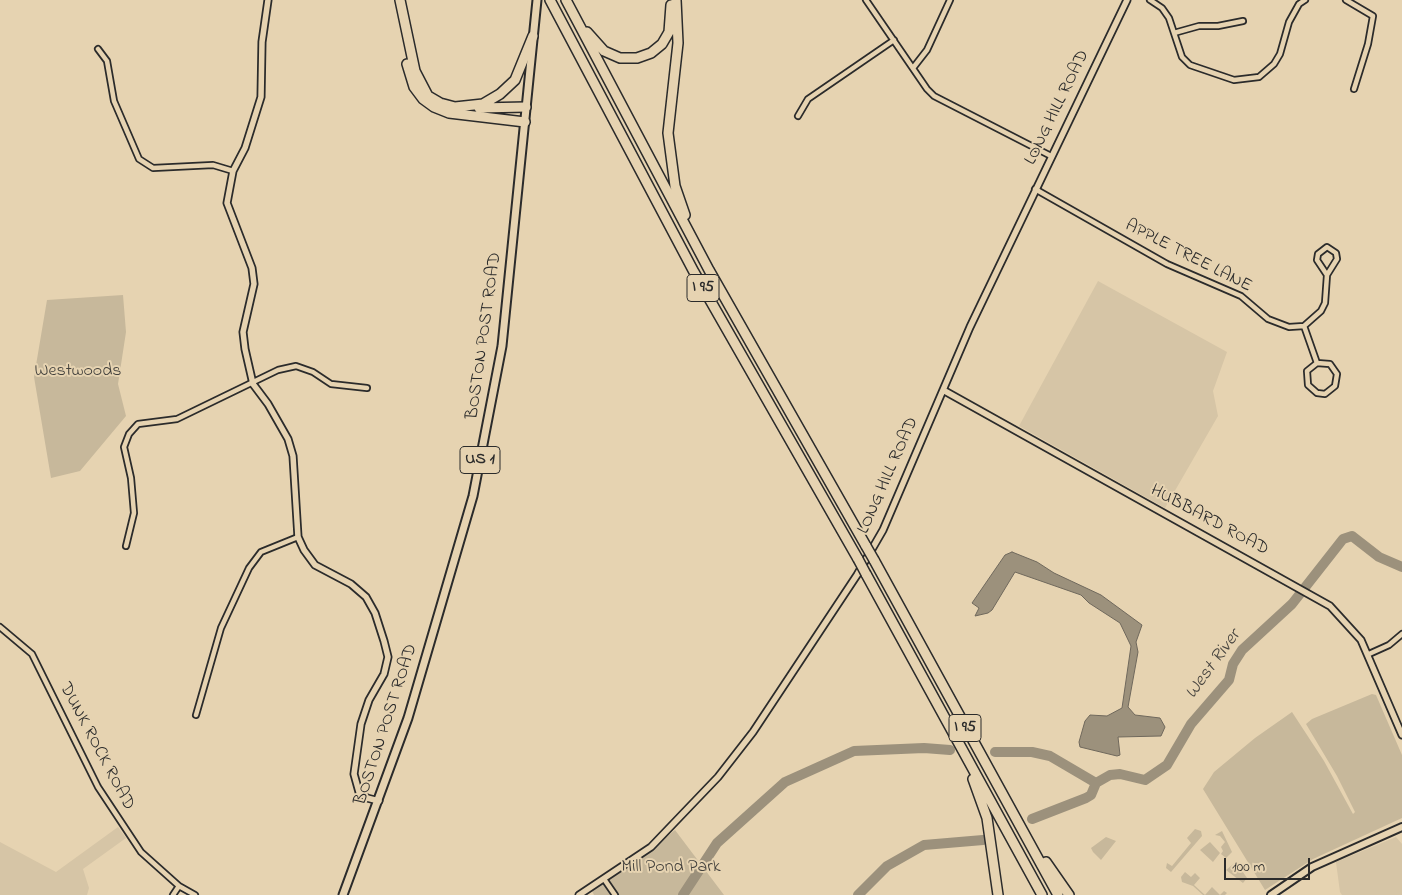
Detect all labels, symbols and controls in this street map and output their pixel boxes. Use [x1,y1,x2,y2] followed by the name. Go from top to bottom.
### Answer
[1021,47,1095,169] street label: LONG HILL ROAD
[1121,216,1255,298] street label: APPLE TREE LANE
[463,251,507,421] street label: BOSTON POST ROAD
[687,274,719,302] road number: I 95
[35,361,121,383] park label: Westwoods
[854,414,924,538] street label: LONG HILL ROAD
[460,446,500,474] road number: US 1
[1146,481,1272,561] street label: HUBBARD ROAD
[1181,626,1247,704] water label: West River
[351,642,423,808] street label: BOSTON POST ROAD
[53,680,139,814] street label: DUNK ROCK ROAD
[949,714,981,741] road number: I 95
[1227,848,1313,880] scale bar
[1232,856,1265,878] text: 100 m
[621,857,721,879] park label: Mill Pond Park

